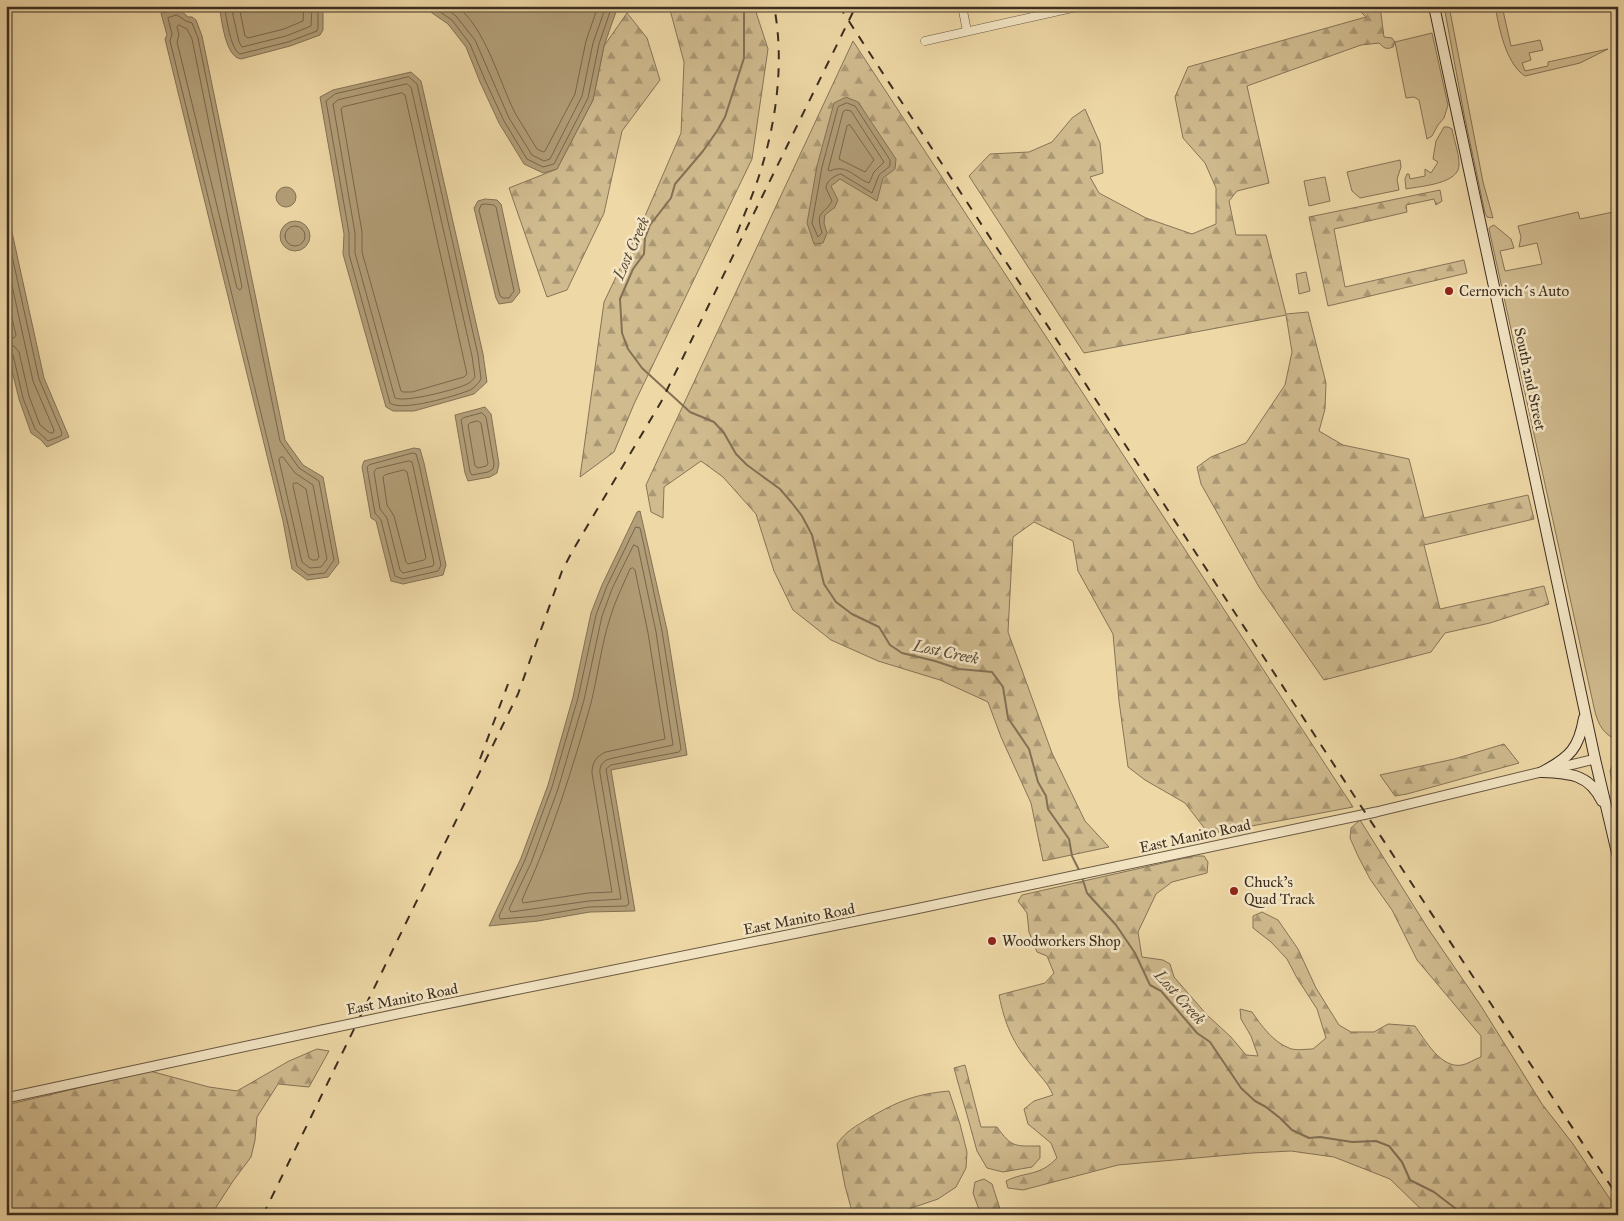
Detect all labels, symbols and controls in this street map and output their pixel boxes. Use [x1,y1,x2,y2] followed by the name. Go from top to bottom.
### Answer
[608,214,653,283] water label: Lost Creek
[1459,282,1570,300] place label: Cernovich´s Auto
[1443,285,1455,297] marker: Cernovich´s Auto
[1510,326,1550,433] street label: South 2nd Street
[910,636,981,668] water label: Lost Creek
[1138,815,1253,857] street label: East Manito Road
[1244,873,1315,908] place label: Chuck's Quad Track
[1228,885,1240,897] marker: Chuck's Quad Track
[742,899,857,939] street label: East Manito Road
[1002,932,1121,950] place label: Woodworkers Shop
[986,935,998,947] marker: Woodworkers Shop
[1150,965,1209,1028] water label: Lost Creek
[345,979,460,1019] street label: East Manito Road

